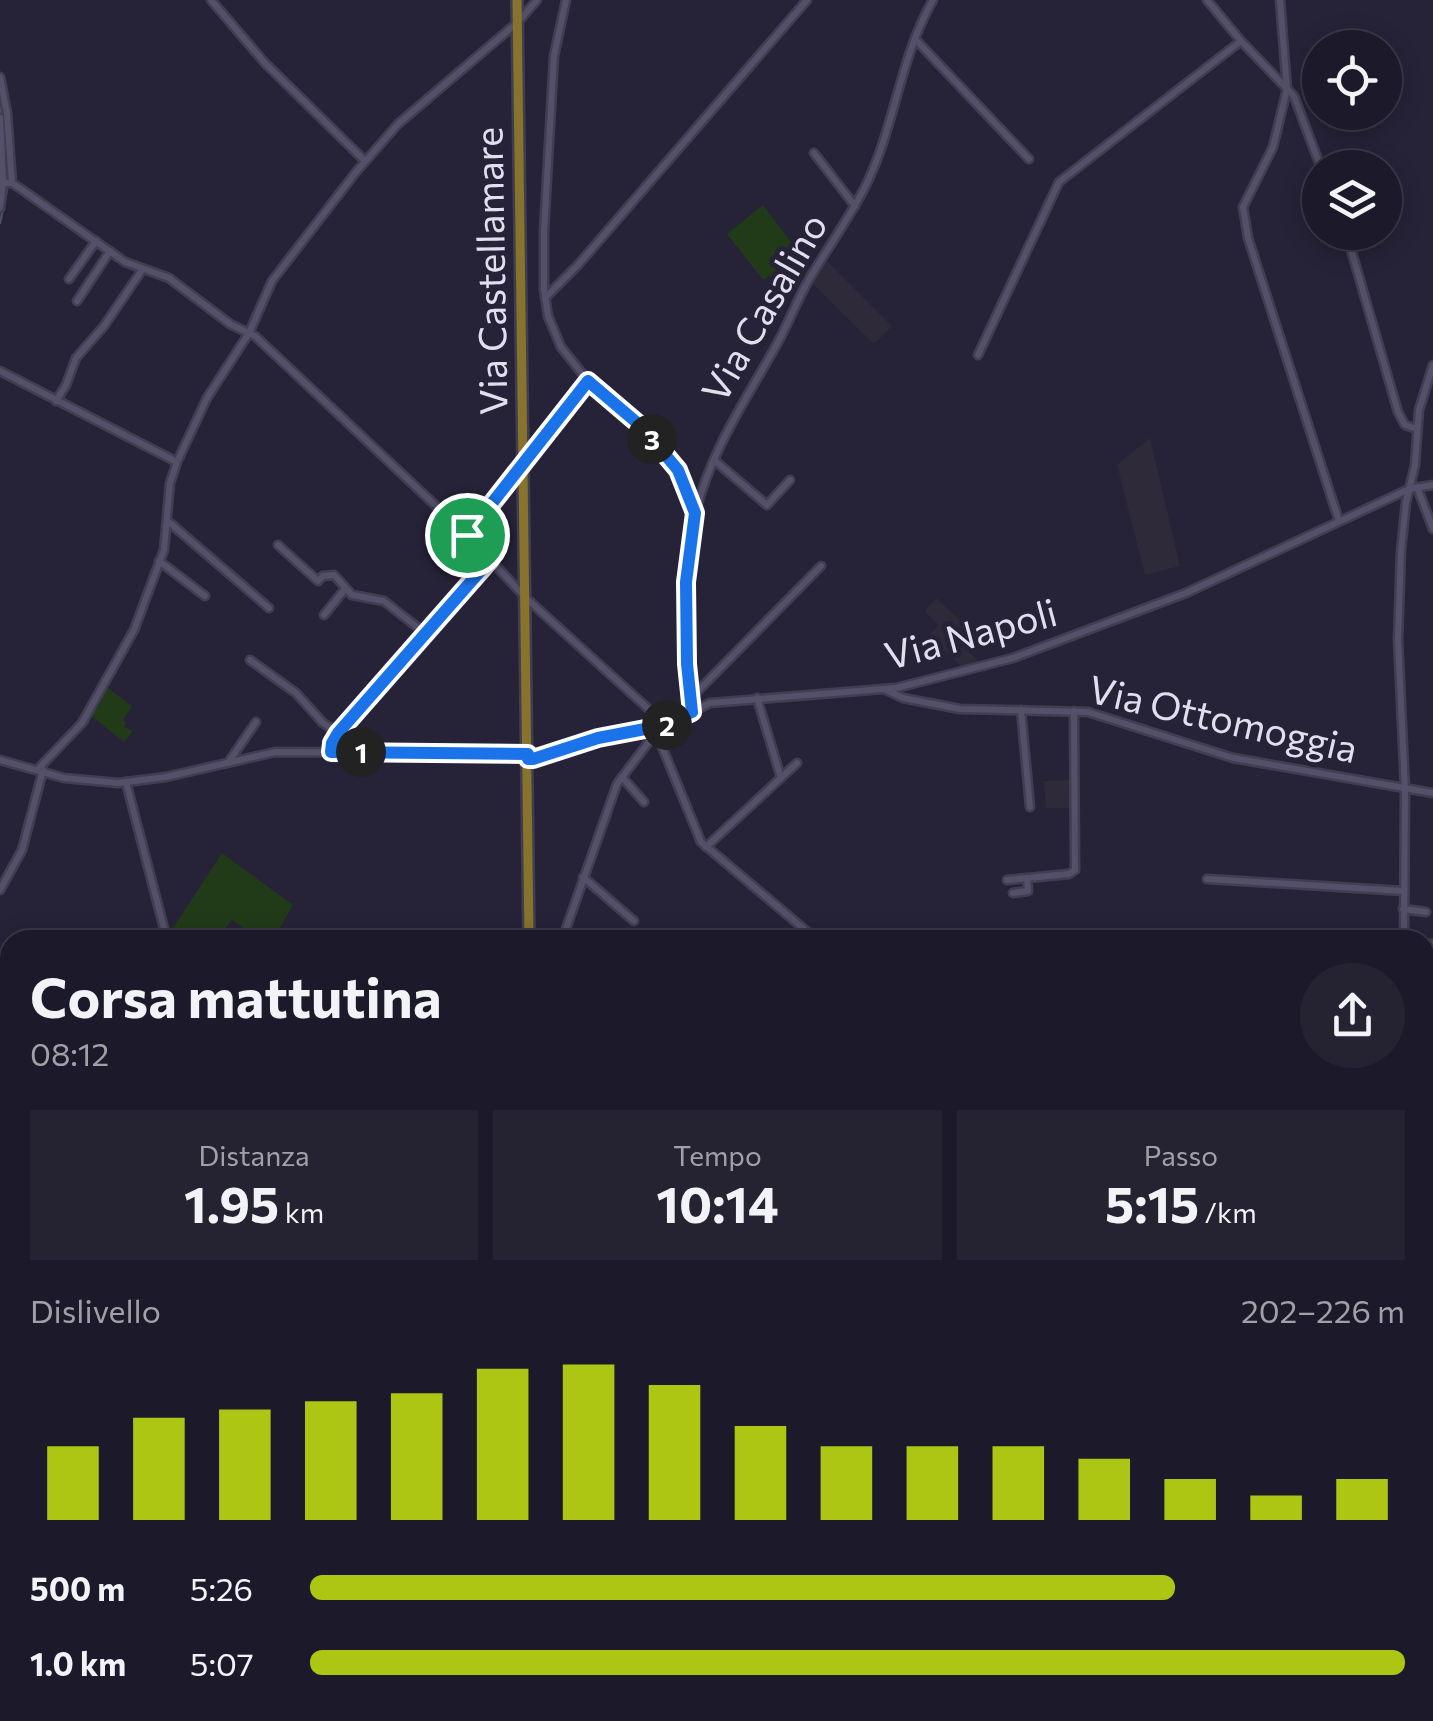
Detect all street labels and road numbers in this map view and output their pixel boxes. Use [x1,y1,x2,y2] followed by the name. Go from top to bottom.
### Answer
[463,127,516,416] street label: Via Castellamare
[690,204,836,409] street label: Via Casalino
[879,587,1062,678] street label: Via Napoli
[1085,664,1363,771] street label: Via Ottomoggia

